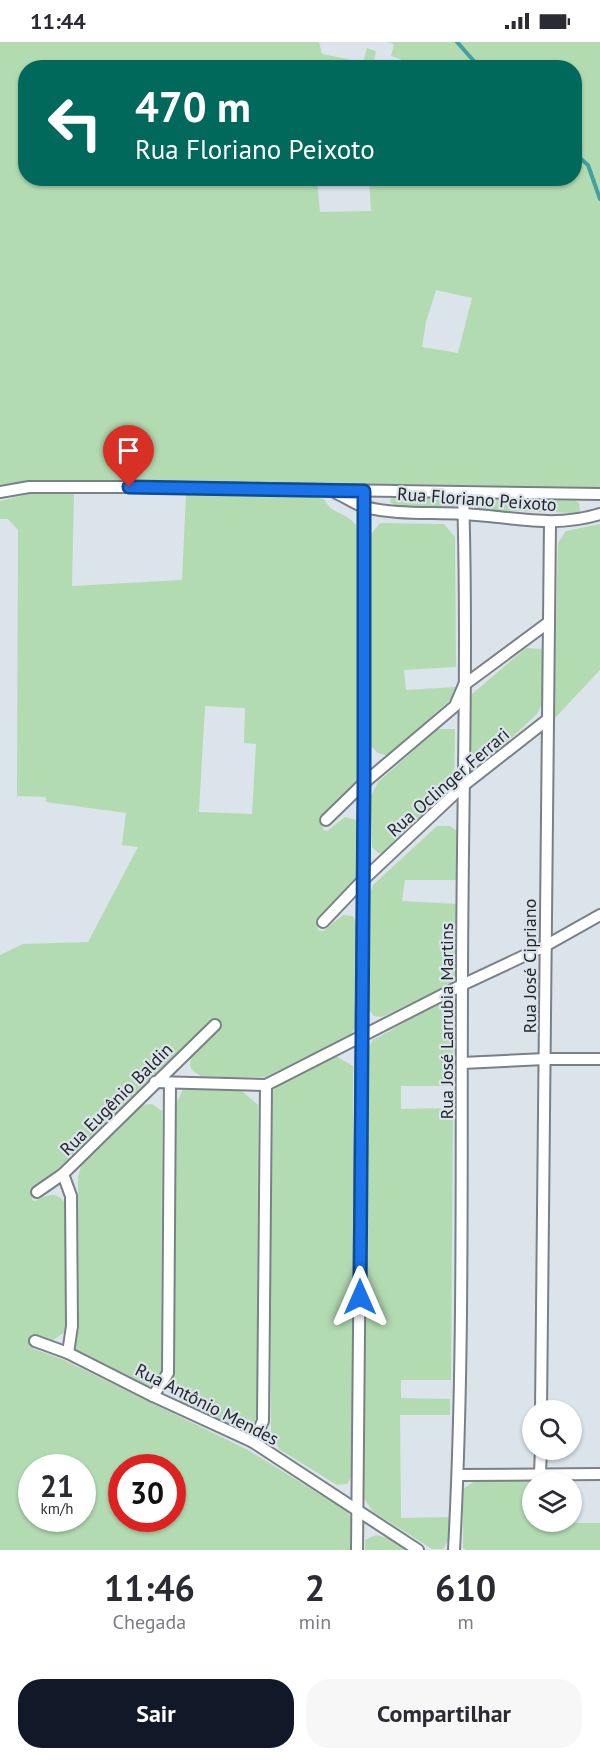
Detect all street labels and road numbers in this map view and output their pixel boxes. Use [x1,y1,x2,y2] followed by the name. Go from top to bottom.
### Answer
[397,482,557,516] street label: Rua Floriano Peixoto
[382,723,514,841] street label: Rua Oclinger Ferrari
[518,899,541,1033] street label: Rua José Cipriano
[435,923,458,1119] street label: Rua José Larrubia Martins
[55,1038,177,1160] street label: Rua Eugênio Baldin
[131,1358,283,1450] street label: Rua Antônio Mendes

